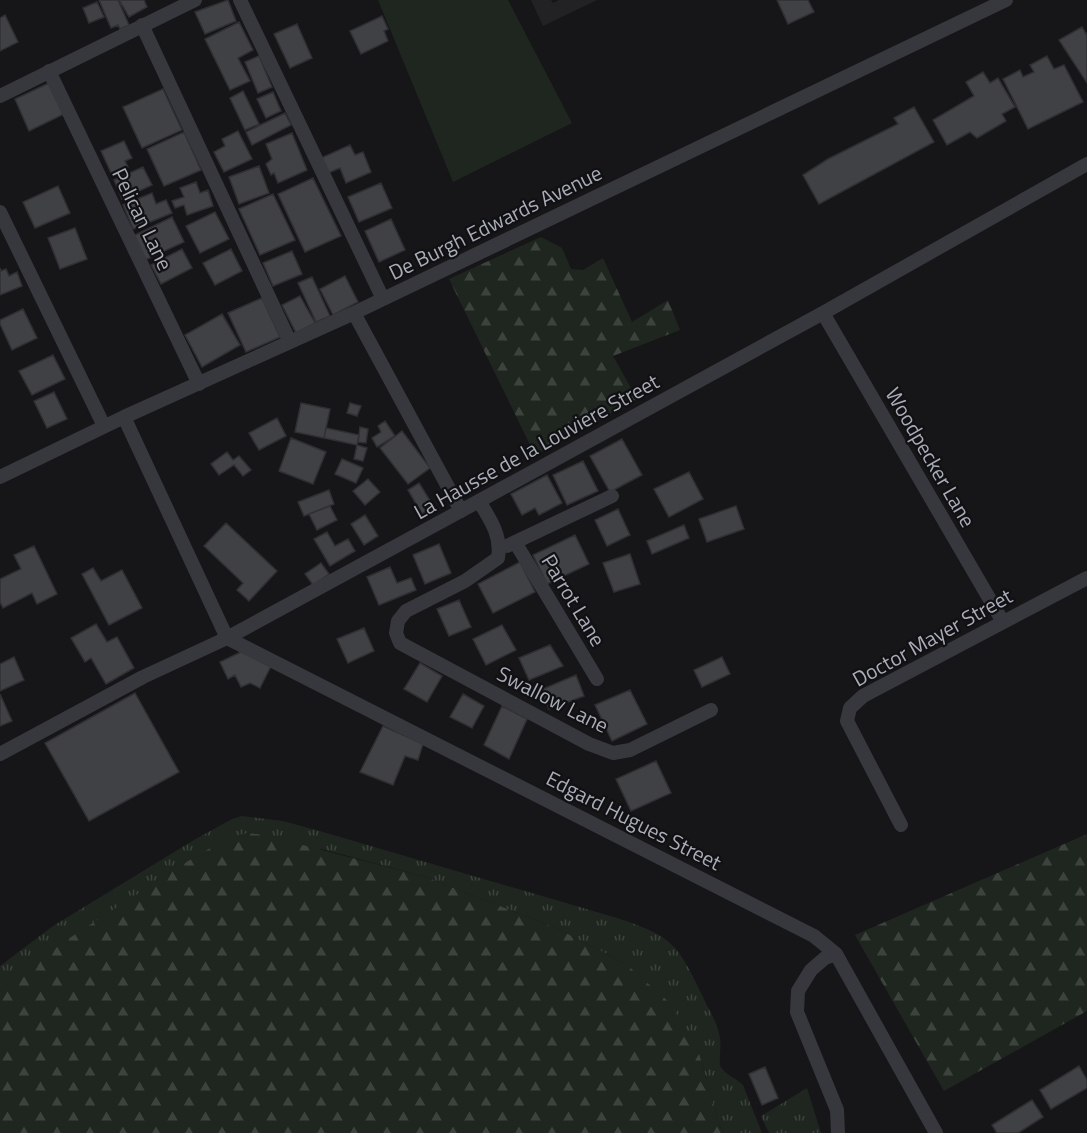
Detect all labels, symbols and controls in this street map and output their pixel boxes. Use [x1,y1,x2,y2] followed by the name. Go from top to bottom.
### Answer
[383,156,607,288] street label: De Burgh Edwards Avenue
[104,162,182,276] street label: Pelican Lane
[408,365,665,527] street label: La Hausse de la Louviere Street
[878,381,984,533] street label: Woodpecker Lane
[534,548,614,652] street label: Parrot Lane
[846,579,1018,694] street label: Doctor Mayer Street
[492,657,614,741] street label: Swallow Lane
[541,762,728,878] street label: Edgard Hugues Street

